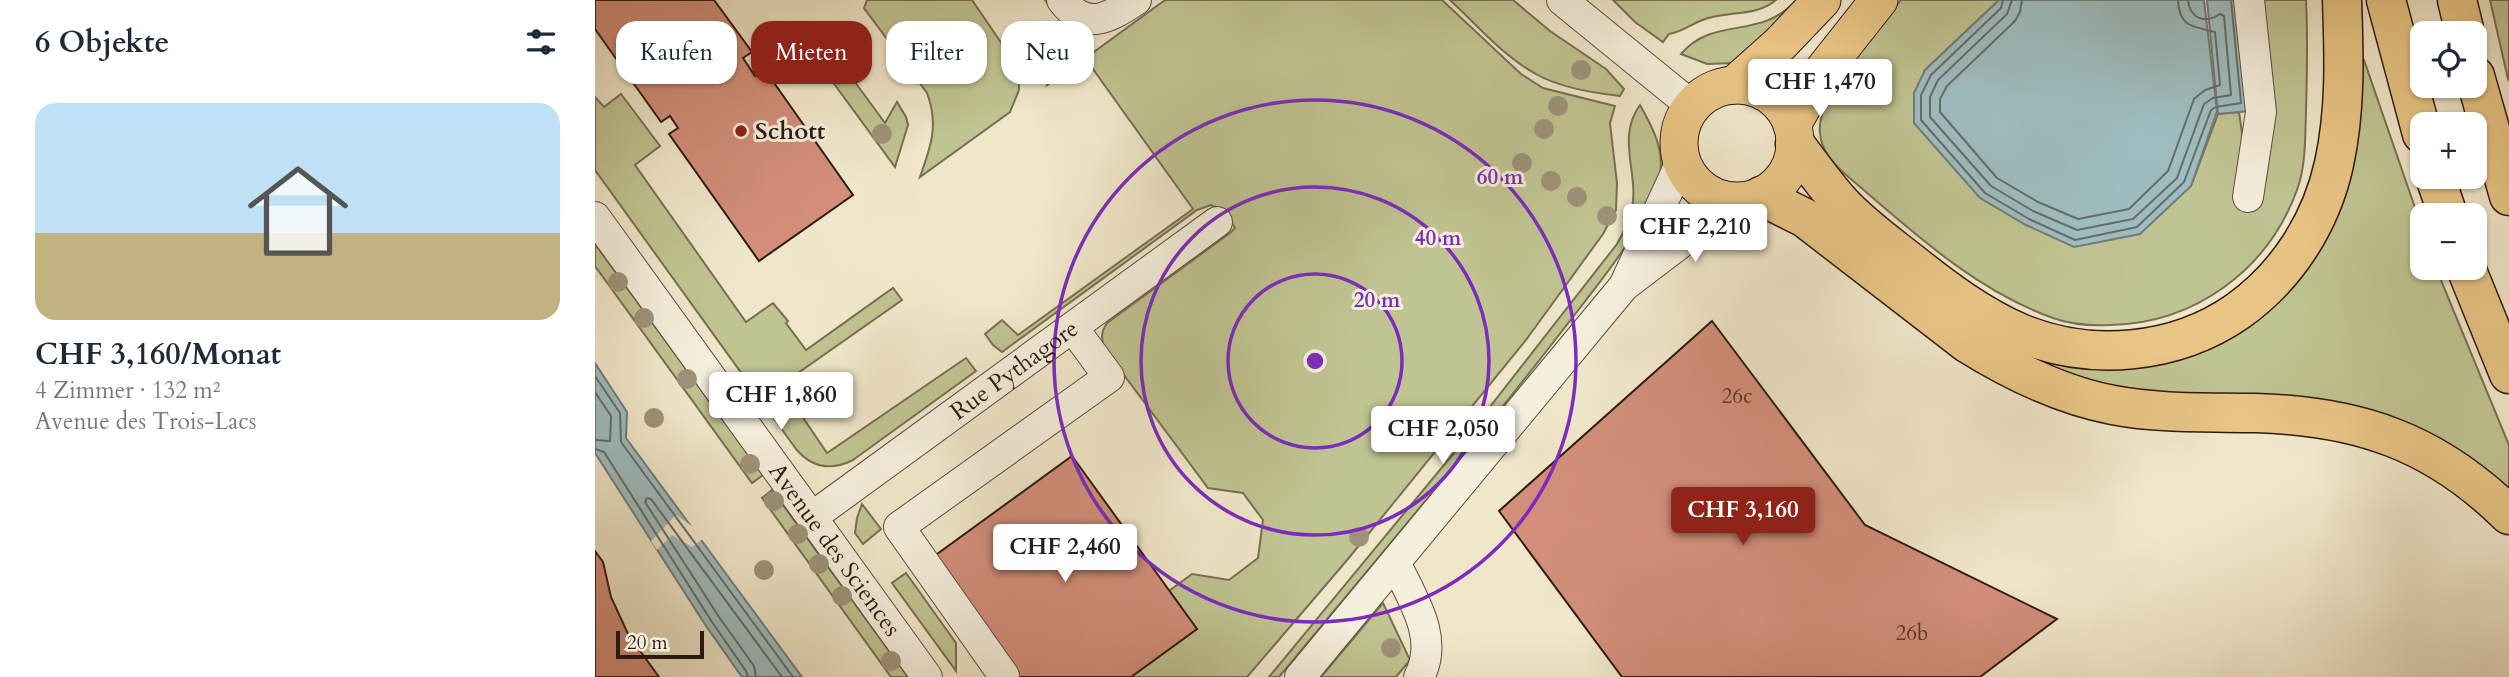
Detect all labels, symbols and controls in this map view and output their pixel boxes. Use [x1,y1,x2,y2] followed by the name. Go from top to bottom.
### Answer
[616,21,737,84] chip: Kaufen
[751,21,872,84] chip: Mieten
[886,21,987,84] chip: Filter
[1001,21,1094,84] chip: Neu
[2410,21,2487,280] map controls
[2410,21,2487,98] button: locate
[35,22,169,63] text: 6 Objekte
[522,23,560,61] icon: filters
[1740,60,1900,119] pin: CHF 1,470
[1764,66,1876,97] text: CHF 1,470
[2410,112,2487,189] button: +
[755,115,826,148] place label: Schott
[733,123,749,139] marker: Schott
[235,148,361,274] icon: home
[1477,163,1524,192] text: 60 m
[2410,203,2487,280] button: −
[1615,204,1775,264] pin: CHF 2,210
[1639,211,1751,242] text: CHF 2,210
[1415,224,1462,253] text: 40 m
[1354,286,1401,315] text: 20 m
[944,312,1085,428] street label: Rue Pythagore
[35,334,281,375] text: CHF 3,160/Monat
[1303,349,1327,373] centre of rings
[701,372,861,432] pin: CHF 1,860
[35,375,220,406] text: 4 Zimmer · 132 m²
[725,379,837,410] text: CHF 1,860
[1721,382,1753,411] house number: 26c
[35,406,256,437] text: Avenue des Trois-Lacs
[1363,406,1523,466] pin: CHF 2,050
[1387,413,1499,444] text: CHF 2,050
[761,456,908,643] street label: Avenue des Sciences
[1663,488,1823,547] pin: CHF 3,160
[1687,494,1799,525] text: CHF 3,160
[985,524,1145,584] pin: CHF 2,460
[1009,531,1121,562] text: CHF 2,460
[1896,619,1928,648] house number: 26b
[616,628,703,660] scale bar
[627,630,668,656] text: 20 m

